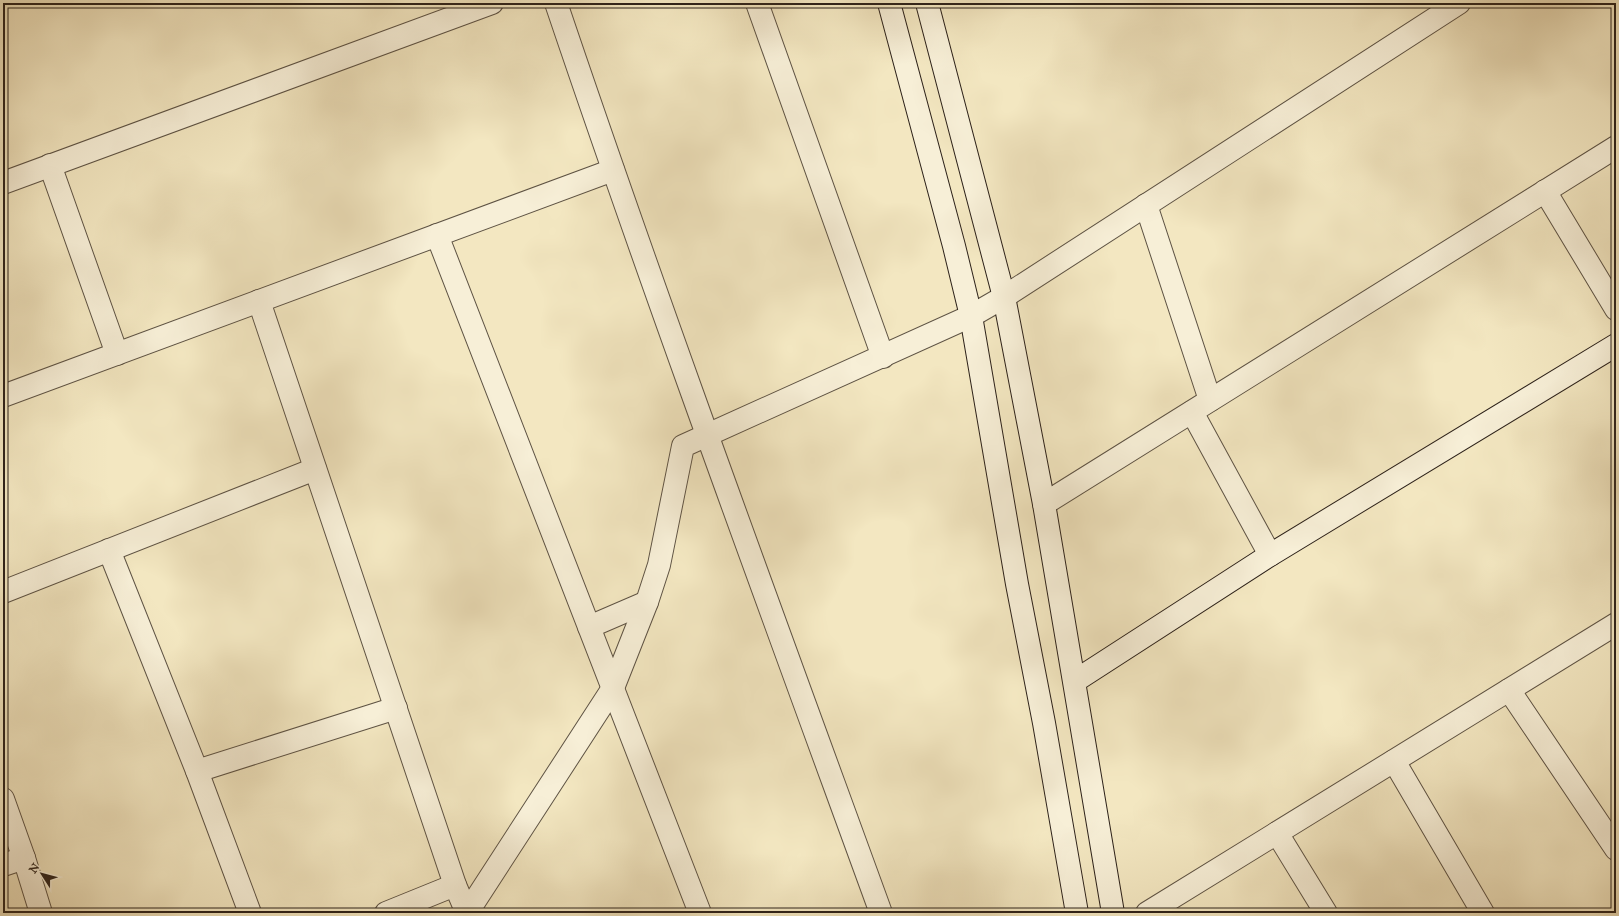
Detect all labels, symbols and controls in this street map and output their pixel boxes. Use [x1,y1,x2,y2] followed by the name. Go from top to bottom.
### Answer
[22,854,62,894] north arrow
[26,860,43,876] text: N

